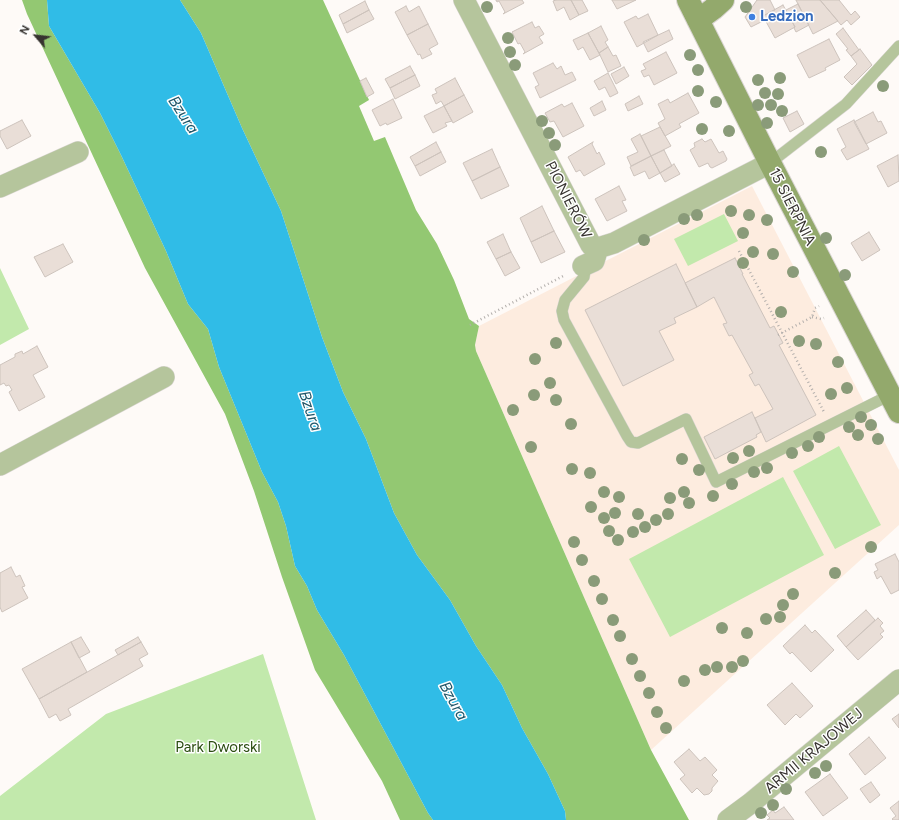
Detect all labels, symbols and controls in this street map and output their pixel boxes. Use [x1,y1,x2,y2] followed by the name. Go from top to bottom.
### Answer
[760,8,814,26] place label: Ledzion
[747,12,757,22] marker: Ledzion
[16,16,56,56] north arrow
[17,23,33,37] text: N
[164,92,202,138] water label: Bzura
[541,158,595,242] street label: PIONIERÓW
[765,165,819,249] street label: 15 SIERPNIA
[294,388,326,434] water label: Bzura
[435,678,471,724] water label: Bzura
[761,705,867,797] street label: ARMII KRAJOWEJ
[175,739,261,757] park label: Park Dworski

